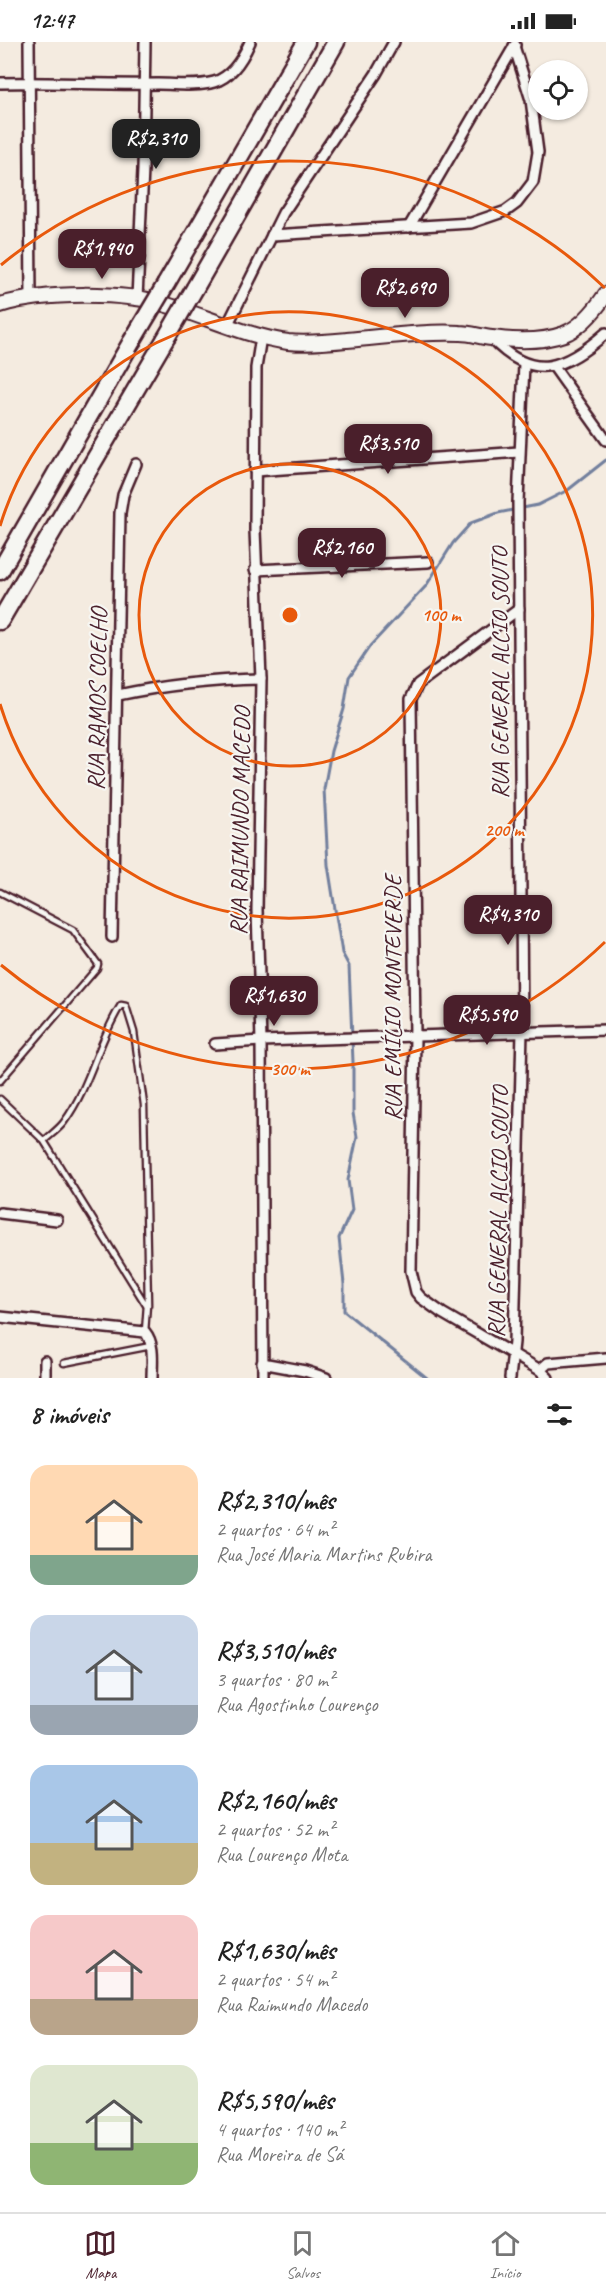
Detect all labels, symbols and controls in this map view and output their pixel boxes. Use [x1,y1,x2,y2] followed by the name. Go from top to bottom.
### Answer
[30,7,74,35] text: 12:47
[528,60,588,120] map controls
[528,60,588,120] button: locate
[101,119,211,170] pin: R$2,310
[126,126,186,151] text: R$2,310
[47,229,157,280] pin: R$1,940
[72,236,132,261] text: R$1,940
[350,268,460,319] pin: R$2,690
[375,275,435,300] text: R$2,690
[333,424,443,475] pin: R$3,510
[358,431,418,456] text: R$3,510
[287,528,397,579] pin: R$2,160
[312,535,372,560] text: R$2,160
[485,545,515,799] street label: RUA GENERAL ALCIO SOUTO
[80,604,114,791] street label: RUA RAMOS COELHO
[422,604,462,626] text: 100 m
[280,605,300,625] centre of rings
[223,704,257,935] street label: RUA RAIMUNDO MACEDO
[485,819,525,841] text: 200 m
[378,872,408,1121] street label: RUA EMÍLIO MONTEVERDE
[453,895,563,946] pin: R$4,310
[478,902,538,927] text: R$4,310
[219,976,329,1027] pin: R$1,630
[244,983,304,1008] text: R$1,630
[432,995,542,1046] pin: R$5,590
[458,1002,516,1027] text: R$5,590
[271,1058,311,1080] text: 300 m
[481,1084,515,1338] street label: RUA GENERAL ALCIO SOUTO
[30,1398,109,1431] text: 8 imóveis
[543,1398,576,1431] icon: filters
[216,1484,335,1517] text: R$2,310/mês
[78,1489,150,1561] icon: home
[216,1517,334,1542] text: 2 quartos · 64 m²
[216,1542,432,1567] text: Rua José Maria Martins Rubira
[216,1634,334,1667] text: R$3,510/mês
[78,1639,150,1711] icon: home
[216,1667,334,1692] text: 3 quartos · 80 m²
[216,1692,378,1717] text: Rua Agostinho Lourenço
[216,1784,335,1817] text: R$2,160/mês
[78,1789,150,1861] icon: home
[216,1817,334,1842] text: 2 quartos · 52 m²
[216,1842,347,1867] text: Rua Lourenço Mota
[216,1934,335,1967] text: R$1,630/mês
[78,1939,150,2011] icon: home
[216,1967,334,1992] text: 2 quartos · 54 m²
[216,1992,367,2017] text: Rua Raimundo Macedo
[216,2084,334,2117] text: R$5,590/mês
[78,2089,150,2161] icon: home
[216,2117,343,2142] text: 4 quartos · 140 m²
[216,2142,343,2167] text: Rua Moreira de Sá
[84,2227,117,2283] tab: Mapa
[286,2227,320,2283] tab: Salvos
[489,2227,522,2283] tab: Início

